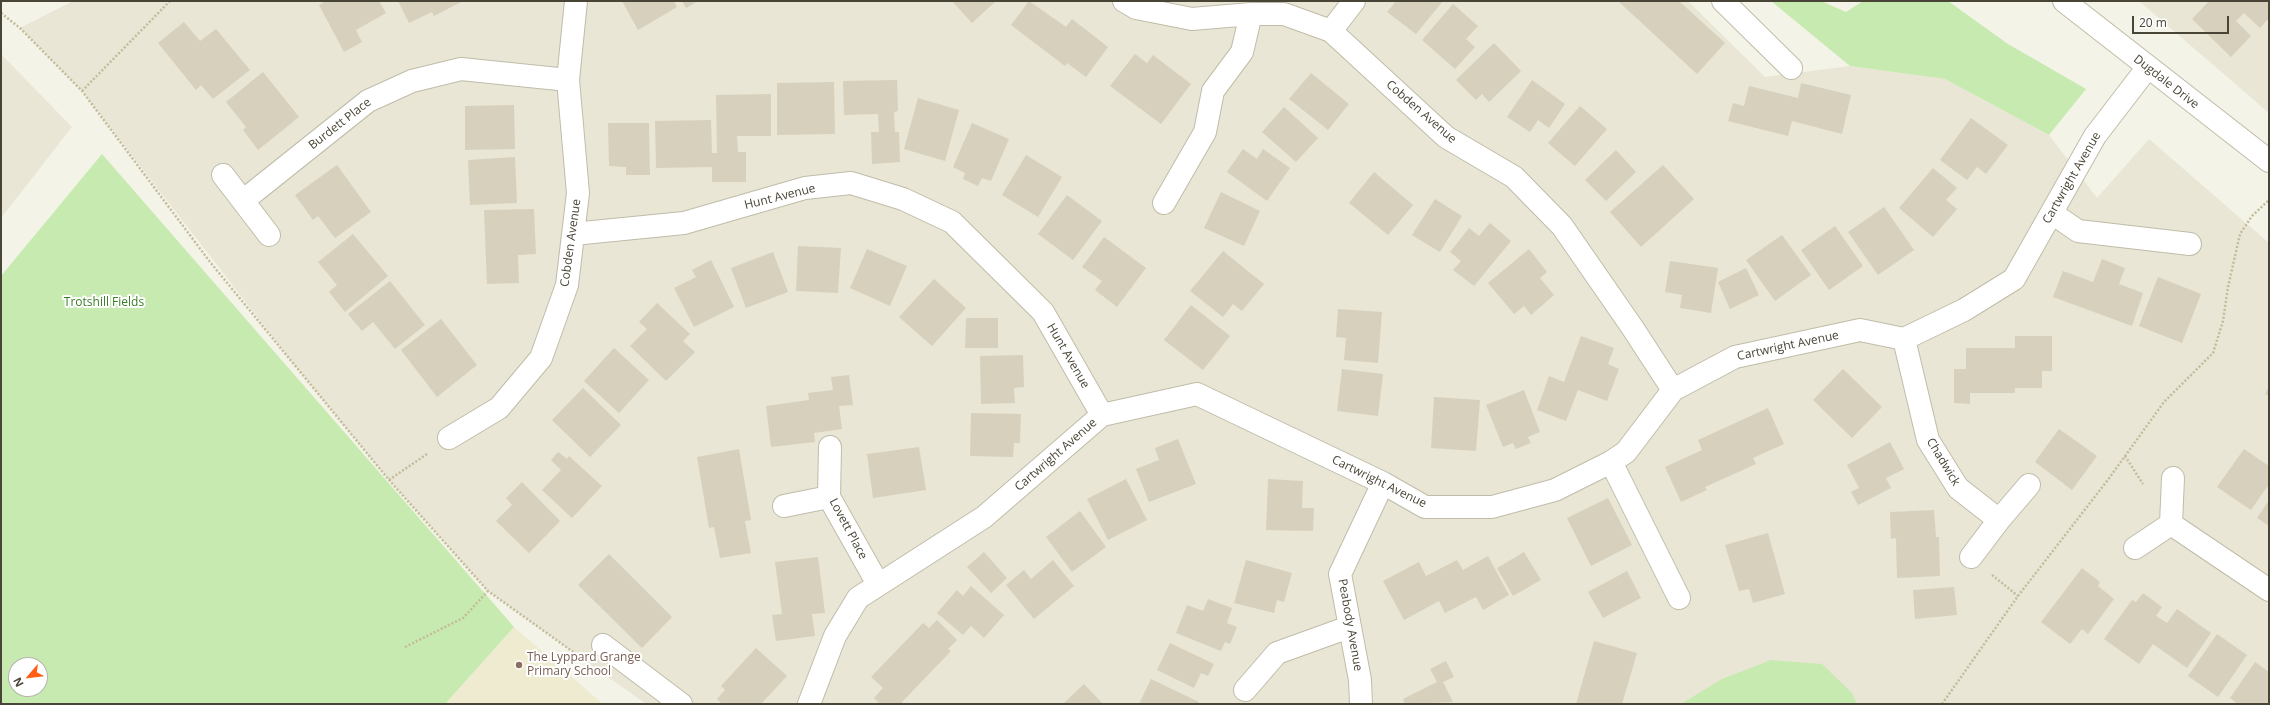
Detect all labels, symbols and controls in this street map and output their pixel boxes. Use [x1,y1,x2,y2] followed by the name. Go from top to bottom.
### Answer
[2134,8,2231,34] scale bar
[2139,14,2167,31] text: 20 m
[2131,52,2201,112] street label: Dugdale Drive
[1383,78,1459,146] street label: Cobden Avenue
[306,95,374,153] street label: Burdett Place
[2040,130,2104,226] street label: Cartwright Avenue
[743,181,817,213] street label: Hunt Avenue
[558,198,584,288] street label: Cobden Avenue
[64,296,144,310] park label: Trotshill Fields
[1044,321,1092,391] street label: Hunt Avenue
[1736,328,1840,364] street label: Cartwright Avenue
[1012,416,1100,494] street label: Cartwright Avenue
[1923,435,1963,489] street label: Chadwick
[1329,453,1429,511] street label: Cartwright Avenue
[826,496,870,562] street label: Lovett Place
[1335,578,1365,672] street label: Peabody Avenue
[527,651,641,679] place label: The Lyppard Grange Primary School
[8,657,48,697] north arrow
[514,660,524,670] marker: The Lyppard Grange Primary School
[9,675,27,690] text: N

